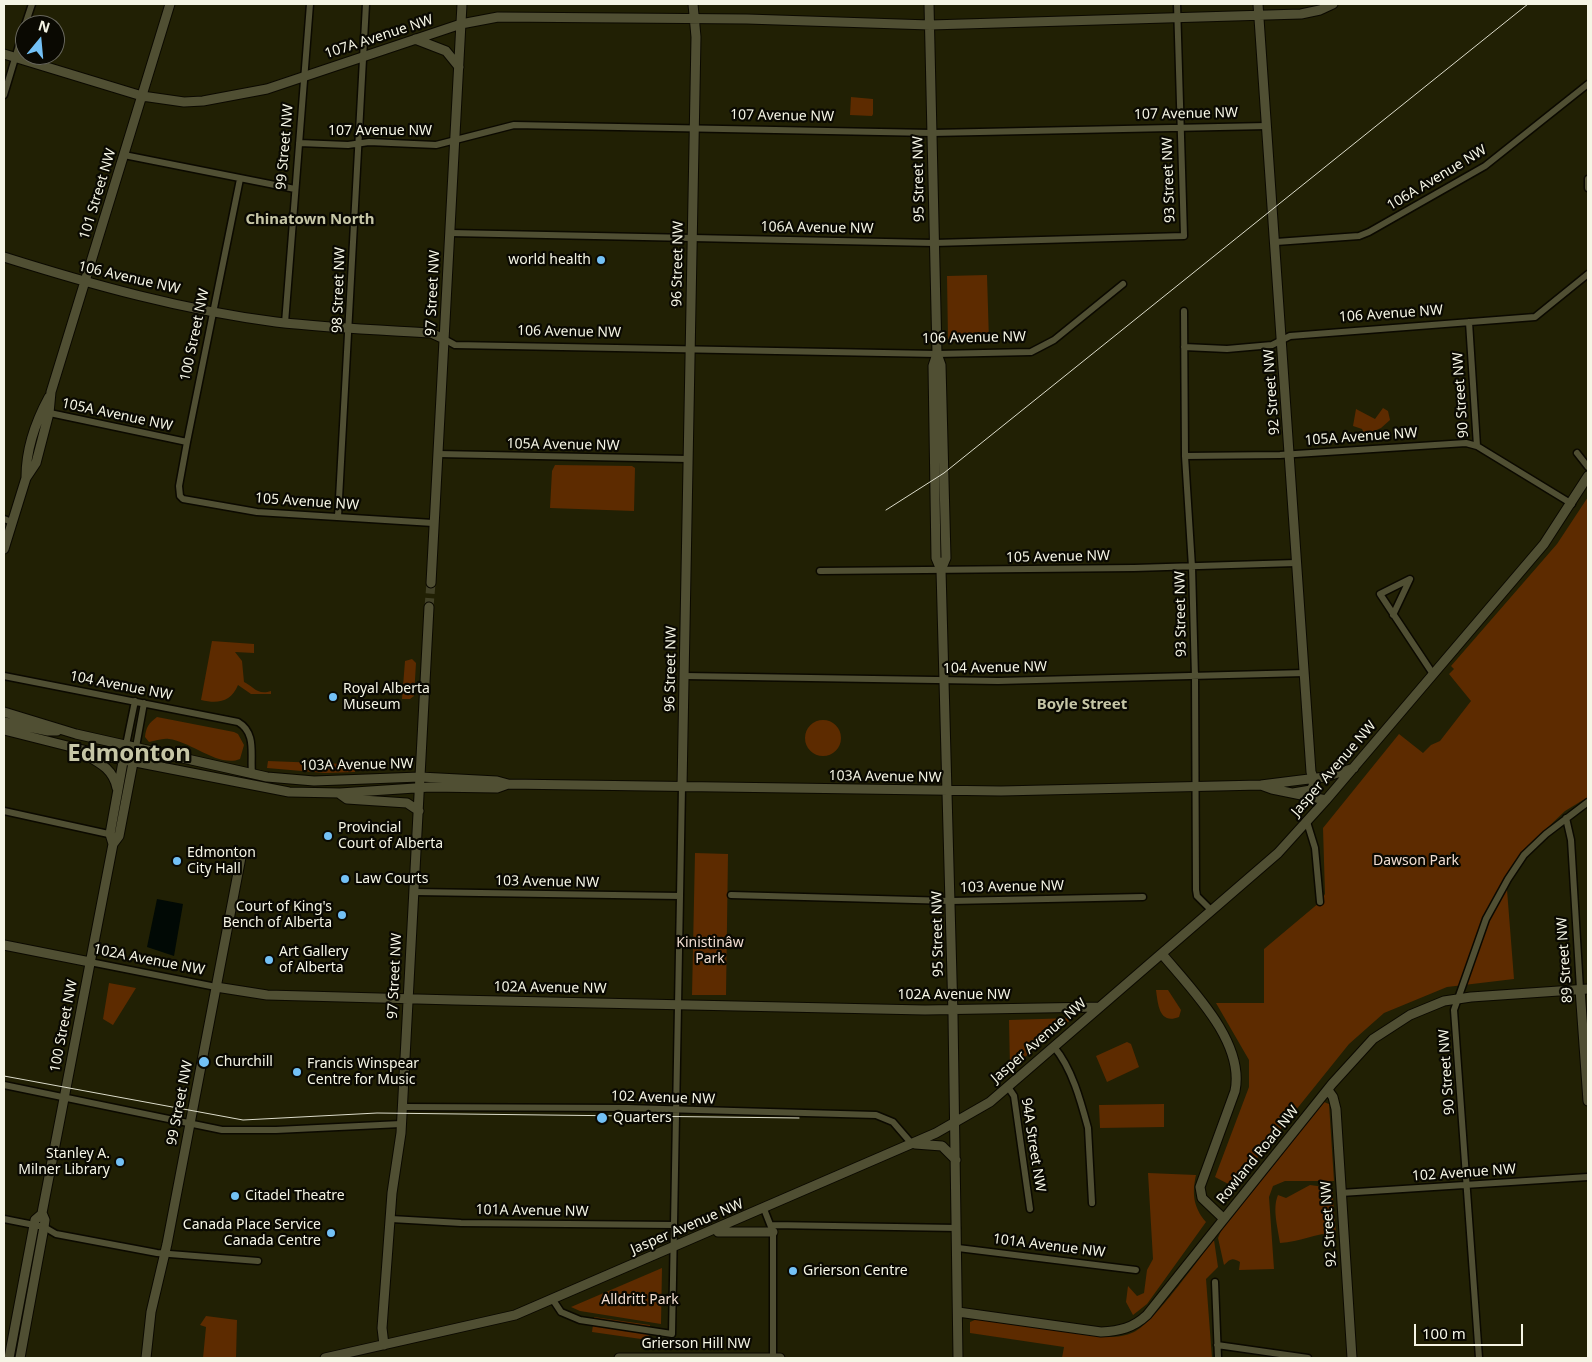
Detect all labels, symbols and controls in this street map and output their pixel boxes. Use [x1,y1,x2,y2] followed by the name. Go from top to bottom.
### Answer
[323,12,435,62] street label: 107A Avenue NW
[15,15,65,65] north arrow
[36,15,52,37] text: N
[273,103,297,191] street label: 99 Street NW
[1134,105,1238,123] street label: 107 Avenue NW
[730,107,834,125] street label: 107 Avenue NW
[328,123,432,139] street label: 107 Avenue NW
[910,136,928,222] street label: 95 Street NW
[1159,137,1179,223] street label: 93 Street NW
[1384,142,1490,214] street label: 106A Avenue NW
[76,147,120,241] street label: 101 Street NW
[245,211,375,229] district label: Chinatown North
[760,219,874,237] street label: 106A Avenue NW
[669,221,687,307] street label: 96 Street NW
[329,247,349,333] street label: 98 Street NW
[422,250,444,336] street label: 97 Street NW
[508,252,591,268] place label: world health
[595,254,607,266] marker: world health
[76,258,182,298] street label: 106 Avenue NW
[177,287,213,383] street label: 100 Street NW
[1338,302,1444,326] street label: 106 Avenue NW
[517,323,621,341] street label: 106 Avenue NW
[922,329,1026,347] street label: 106 Avenue NW
[1261,348,1283,436] street label: 92 Street NW
[1450,351,1472,439] street label: 90 Street NW
[60,395,174,435] street label: 105A Avenue NW
[1304,425,1418,449] street label: 105A Avenue NW
[506,436,620,454] street label: 105A Avenue NW
[254,490,360,514] street label: 105 Avenue NW
[1006,548,1110,566] street label: 105 Avenue NW
[1172,571,1190,657] street label: 93 Street NW
[662,626,680,712] street label: 96 Street NW
[943,659,1047,677] street label: 104 Avenue NW
[68,668,174,704] street label: 104 Avenue NW
[343,681,430,714] place label: Royal Alberta Museum
[327,691,339,703] marker: Royal Alberta Museum
[1037,696,1127,714] district label: Boyle Street
[1288,718,1380,820] street label: Jasper Avenue NW
[67,740,191,768] district label: Edmonton
[300,756,414,774] street label: 103A Avenue NW
[828,768,942,786] street label: 103A Avenue NW
[338,820,443,852] place label: Provincial Court of Alberta
[322,830,334,842] marker: Provincial Court of Alberta
[187,845,256,878] place label: Edmonton City Hall
[1373,853,1459,869] park label: Dawson Park
[171,855,183,867] marker: Edmonton City Hall
[355,871,428,887] place label: Law Courts
[339,873,351,885] marker: Law Courts
[495,873,599,891] street label: 103 Avenue NW
[960,878,1064,896] street label: 103 Avenue NW
[929,891,947,977] street label: 95 Street NW
[223,899,332,932] place label: Court of King's Bench of Alberta
[336,909,348,921] marker: Court of King's Bench of Alberta
[1554,916,1576,1004] street label: 89 Street NW
[384,933,406,1019] street label: 97 Street NW
[676,935,744,968] park label: Kinistinâw Park
[92,941,206,979] street label: 102A Avenue NW
[279,944,349,976] place label: Art Gallery of Alberta
[263,954,275,966] marker: Art Gallery of Alberta
[47,978,81,1074] street label: 100 Street NW
[493,979,607,997] street label: 102A Avenue NW
[897,987,1011,1003] street label: 102A Avenue NW
[988,995,1090,1087] street label: Jasper Avenue NW
[1436,1028,1458,1116] street label: 90 Street NW
[215,1054,273,1070] place label: Churchill
[197,1055,211,1069] marker: Churchill
[307,1056,419,1088] place label: Francis Winspear Centre for Music
[164,1059,196,1147] street label: 99 Street NW
[291,1066,303,1078] marker: Francis Winspear Centre for Music
[611,1088,715,1108] street label: 102 Avenue NW
[1017,1097,1049,1193] street label: 94A Street NW
[1213,1103,1303,1207] street label: Rowland Road NW
[613,1110,672,1126] place label: Quarters
[595,1111,609,1125] marker: Quarters
[18,1146,110,1178] place label: Stanley A. Milner Library
[114,1156,126,1168] marker: Stanley A. Milner Library
[1411,1161,1517,1185] street label: 102 Avenue NW
[1318,1180,1340,1268] street label: 92 Street NW
[245,1188,345,1204] place label: Citadel Theatre
[229,1190,241,1202] marker: Citadel Theatre
[628,1196,746,1258] street label: Jasper Avenue NW
[475,1202,589,1220] street label: 101A Avenue NW
[183,1217,321,1250] place label: Canada Place Service Canada Centre
[325,1227,337,1239] marker: Canada Place Service Canada Centre
[992,1231,1106,1261] street label: 101A Avenue NW
[803,1263,908,1279] place label: Grierson Centre
[787,1265,799,1277] marker: Grierson Centre
[601,1292,679,1308] park label: Alldritt Park
[1417,1314,1526,1346] scale bar
[1422,1323,1466,1343] text: 100 m
[641,1336,751,1352] street label: Grierson Hill NW

